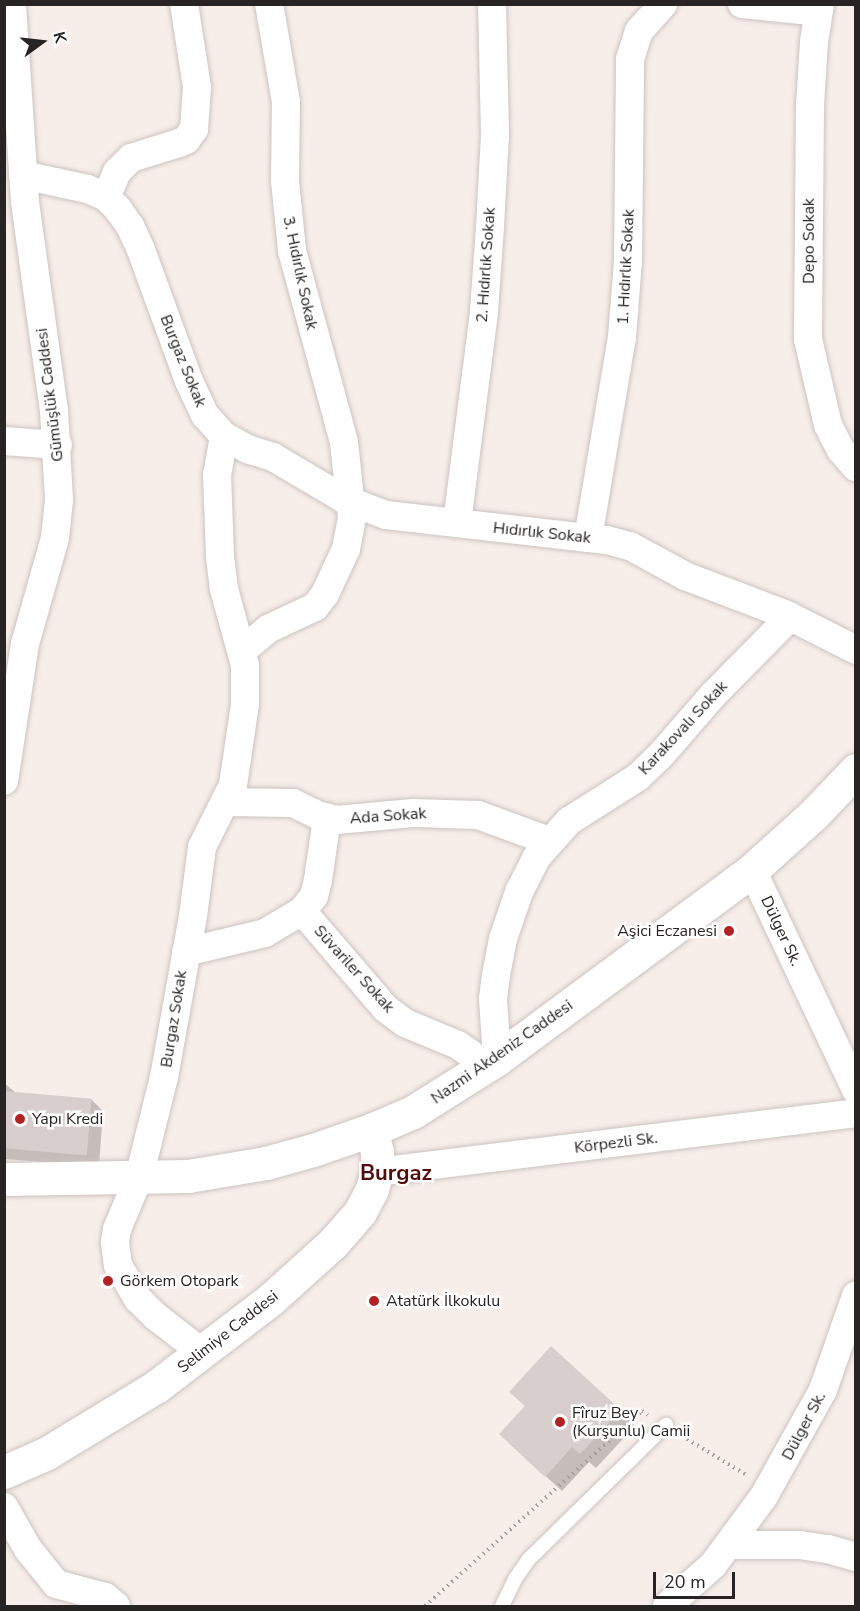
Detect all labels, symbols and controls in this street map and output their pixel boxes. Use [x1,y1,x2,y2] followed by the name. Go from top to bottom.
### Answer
[12,12,72,72] north arrow
[47,29,71,45] text: K
[799,198,819,284] street label: Depo Sokak
[472,207,500,323] street label: 2. Hıdırlık Sokak
[613,209,639,325] street label: 1. Hıdırlık Sokak
[279,214,321,332] street label: 3. Hıdırlık Sokak
[156,312,210,410] street label: Burgaz Sokak
[32,327,68,463] street label: Gümüşlük Caddesi
[492,518,592,548] street label: Hıdırlık Sokak
[635,677,731,779] street label: Karakovalı Sokak
[349,804,427,828] street label: Ada Sokak
[756,893,806,969] street label: Dülger Sk.
[310,921,398,1017] street label: Süvariler Sokak
[617,921,717,941] place label: Aşici Eczanesi
[722,924,736,938] marker: Aşici Eczanesi
[157,969,191,1069] street label: Burgaz Sokak
[428,996,576,1108] street label: Nazmi Akdeniz Caddesi
[32,1109,103,1129] place label: Yapı Kredi
[13,1112,27,1126] marker: Yapı Kredi
[573,1128,659,1158] street label: Körpezli Sk.
[360,1161,432,1187] district label: Burgaz
[120,1271,239,1291] place label: Görkem Otopark
[101,1274,115,1288] marker: Görkem Otopark
[174,1287,282,1377] street label: Selimiye Caddesi
[386,1291,500,1311] place label: Atatürk İlkokulu
[367,1294,381,1308] marker: Atatürk İlkokulu
[778,1388,830,1464] street label: Dülger Sk.
[572,1403,690,1441] place label: Fîruz Bey (Kurşunlu) Camii
[553,1415,567,1429] marker: Fîruz Bey (Kurşunlu) Camii
[656,1560,738,1598] scale bar
[664,1570,706,1594] text: 20 m

